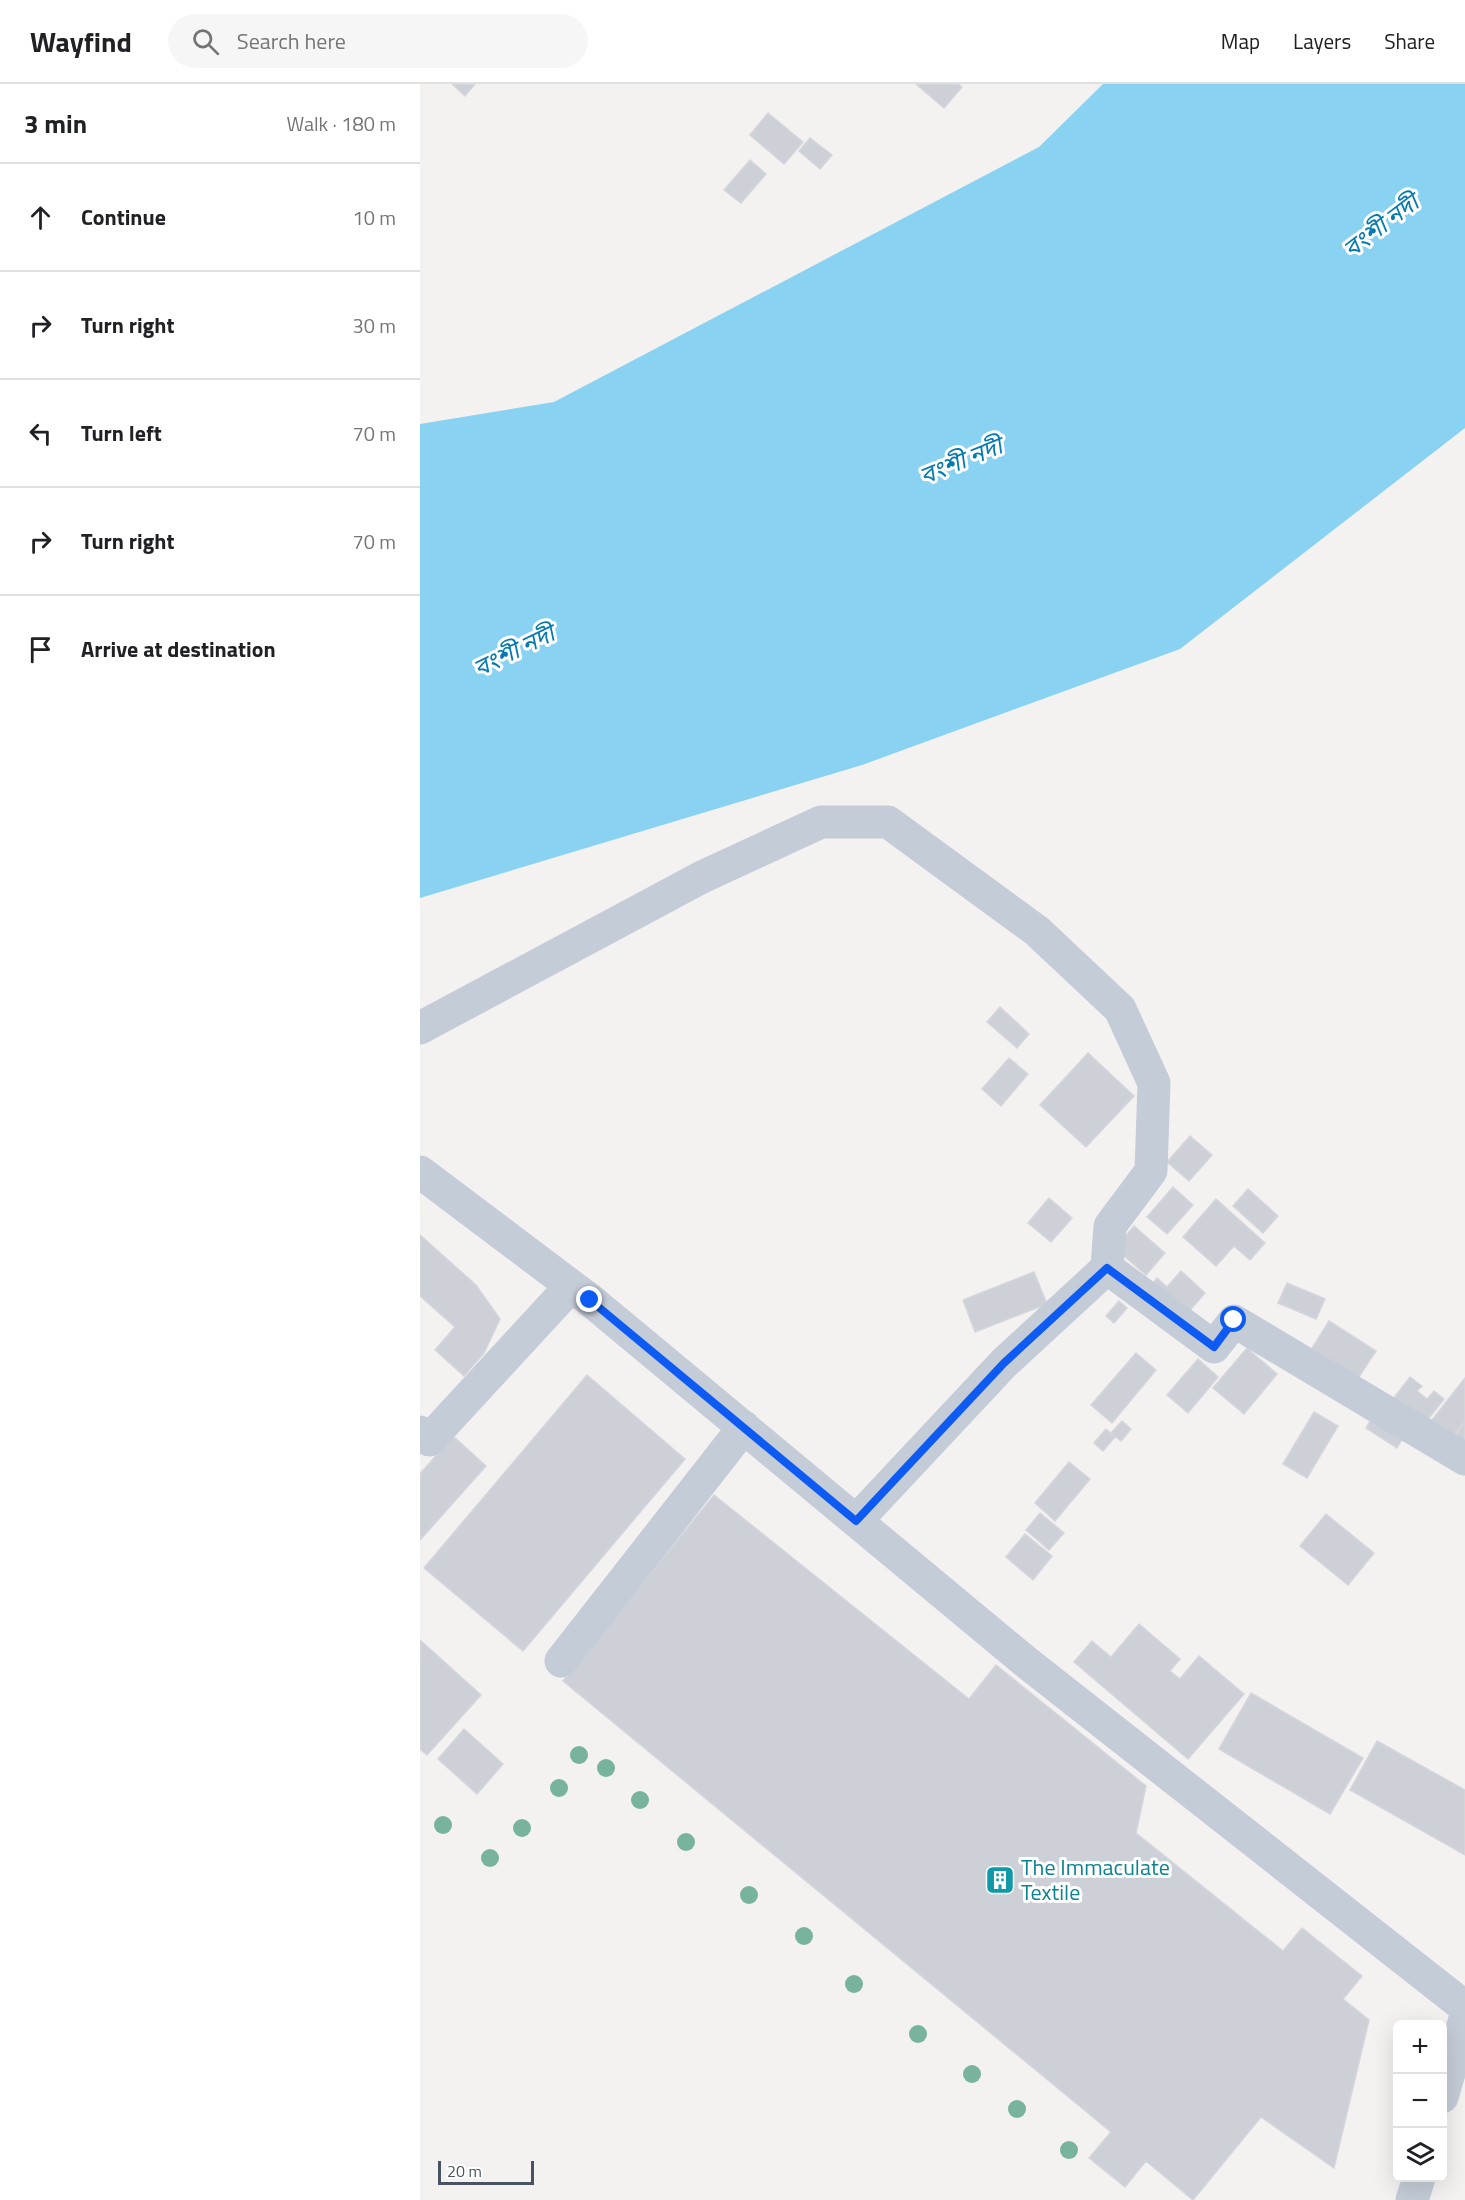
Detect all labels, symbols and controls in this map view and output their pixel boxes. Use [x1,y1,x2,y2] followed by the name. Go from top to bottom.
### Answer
[168,14,588,68] search box
[30,20,132,63] text: Wayfind
[237,24,346,58] text: Search here
[189,25,222,58] icon: search
[1221,25,1260,57] text: Map
[1293,25,1351,57] text: Layers
[1384,25,1435,57] text: Share
[24,104,87,143] text: 3 min
[287,108,396,139] text: Walk · 180 m
[1335,182,1430,266] water label: বংশী নদী
[81,200,166,234] text: Continue
[24,201,57,234] icon: ahead
[352,202,396,233] text: 10 m
[81,308,175,342] text: Turn right
[24,309,57,342] icon: right
[352,310,396,341] text: 30 m
[81,416,162,450] text: Turn left
[24,417,57,450] icon: left
[352,418,396,449] text: 70 m
[914,425,1012,493] water label: বংশী নদী
[81,524,175,558] text: Turn right
[24,525,57,558] icon: right
[352,526,396,557] text: 70 m
[467,613,565,685] water label: বংশী নদী
[81,632,276,666] text: Arrive at destination
[24,633,57,666] icon: arrive
[576,1286,602,1312] route end
[1220,1306,1246,1332] route start
[1021,1850,1170,1909] place label: The Immaculate Textile
[984,1864,1016,1896] building icon: The Immaculate Textile
[1393,2020,1447,2182] map controls
[1393,2020,1447,2074] button: +
[1393,2074,1447,2128] button: −
[1393,2128,1447,2182] button: layers
[438,2158,534,2186] scale bar
[447,2159,482,2183] text: 20 m

